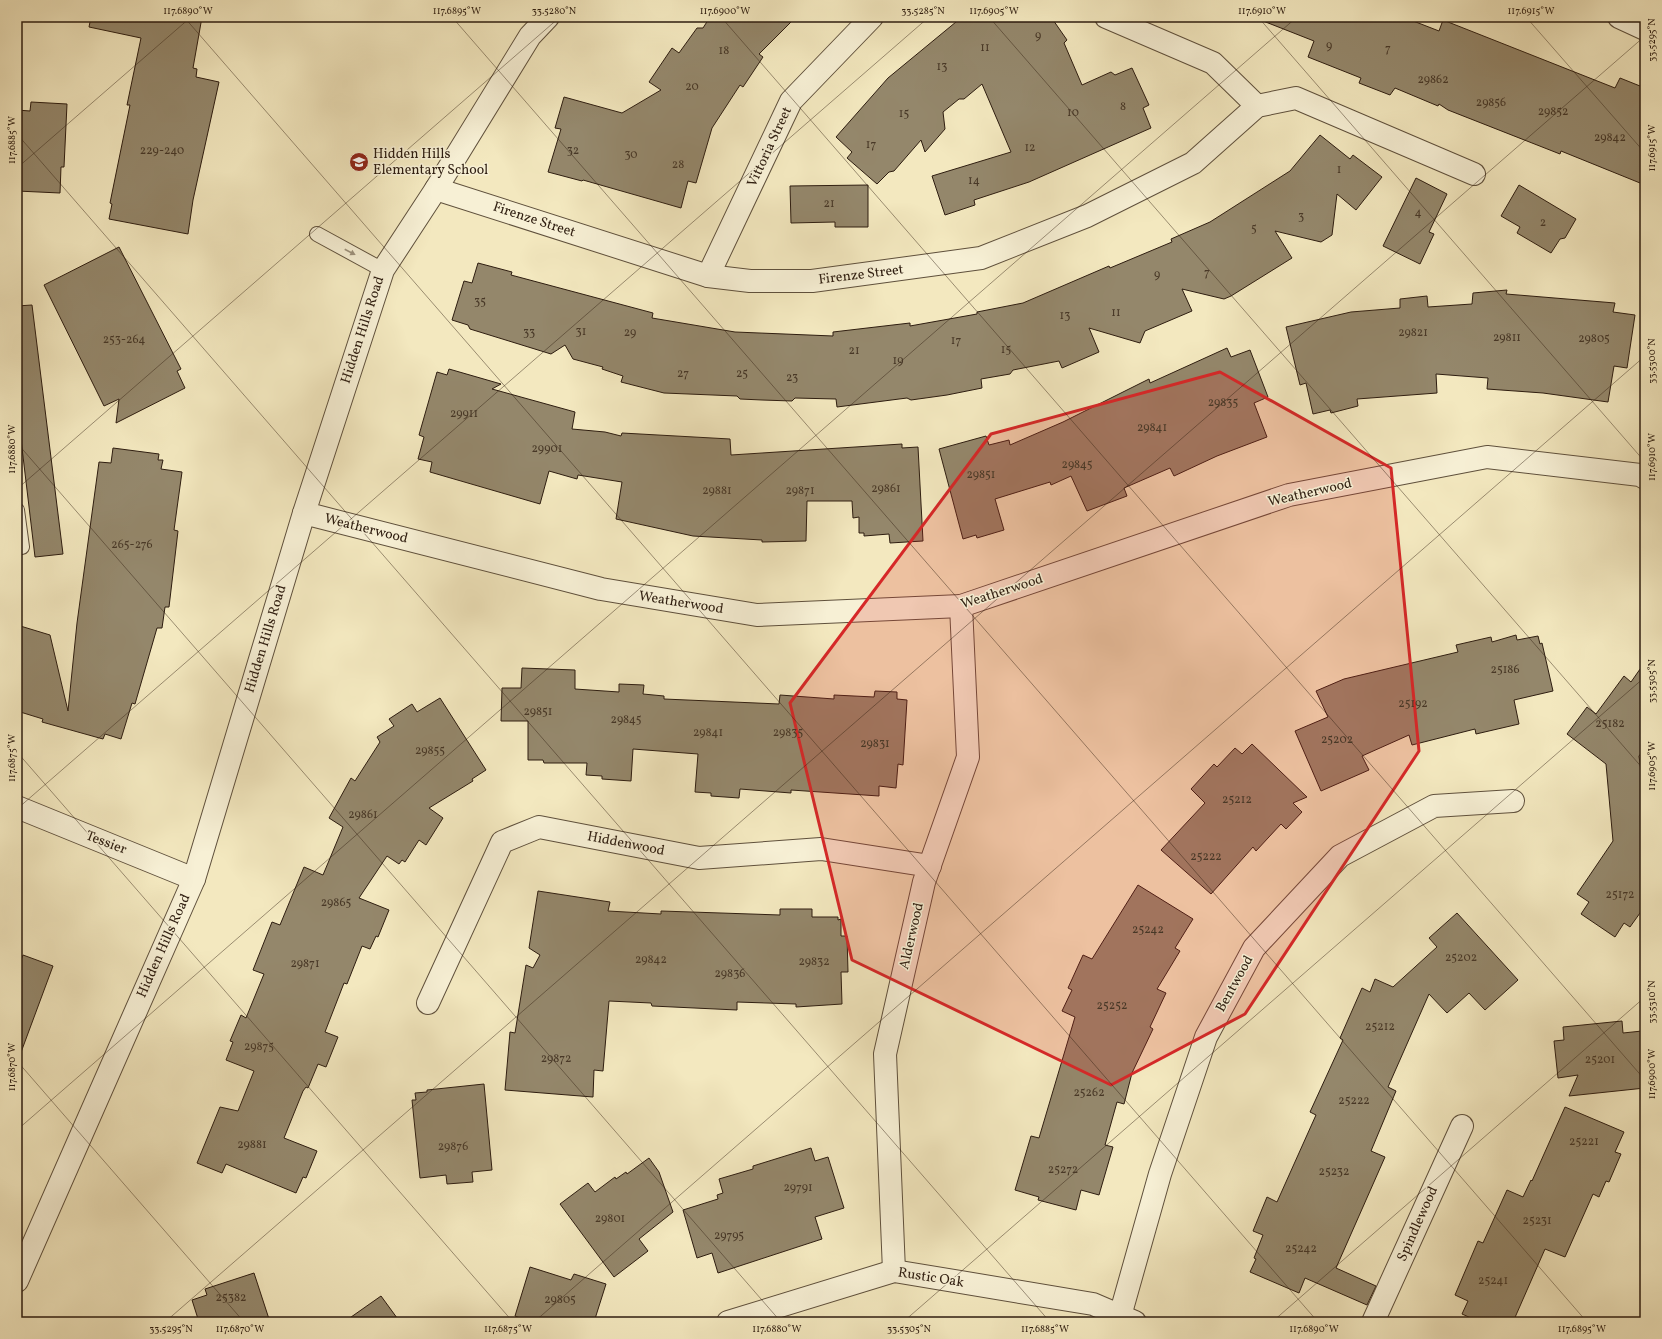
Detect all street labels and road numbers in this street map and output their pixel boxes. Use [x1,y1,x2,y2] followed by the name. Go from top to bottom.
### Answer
[743,104,797,190] street label: Vittoria Street
[490,198,578,242] street label: Firenze Street
[817,260,905,290] street label: Firenze Street
[337,274,389,386] street label: Hidden Hills Road
[1266,474,1354,512] street label: Weatherwood
[322,509,410,549] street label: Weatherwood
[958,570,1046,614] street label: Weatherwood
[241,583,291,695] street label: Hidden Hills Road
[637,587,725,619] street label: Weatherwood
[83,827,129,860] street label: Tessier
[586,827,666,861] street label: Hiddenwood
[133,891,195,1001] street label: Hidden Hills Road
[895,901,929,971] street label: Alderwood
[1212,952,1258,1016] street label: Bentwood
[1393,1183,1443,1265] street label: Spindlewood
[897,1263,966,1293] street label: Rustic Oak

